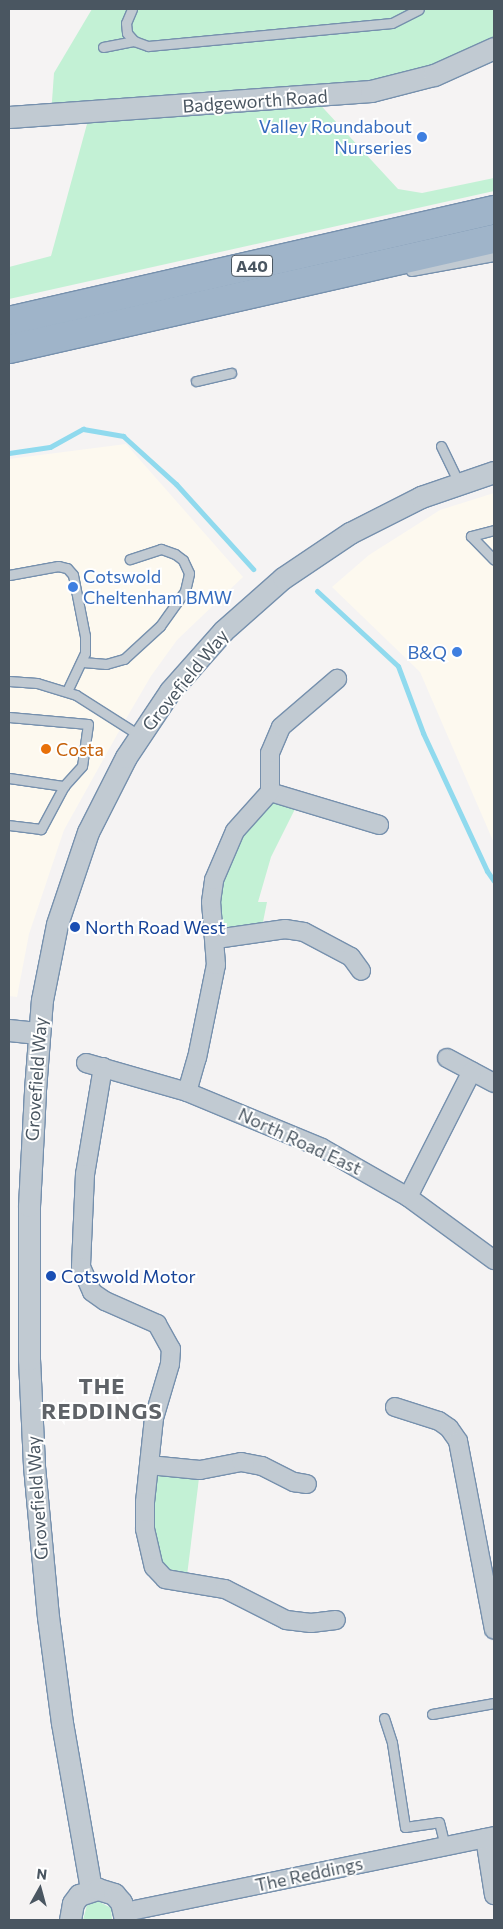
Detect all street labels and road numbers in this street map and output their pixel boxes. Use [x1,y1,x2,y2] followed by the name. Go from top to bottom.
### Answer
[182,85,328,117] street label: Badgeworth Road
[231,252,273,280] road number: A40
[137,625,233,735] street label: Grovefield Way
[21,1016,51,1142] street label: Grovefield Way
[235,1103,365,1179] street label: North Road East
[22,1435,52,1561] street label: Grovefield Way
[253,1852,365,1896] street label: The Reddings

